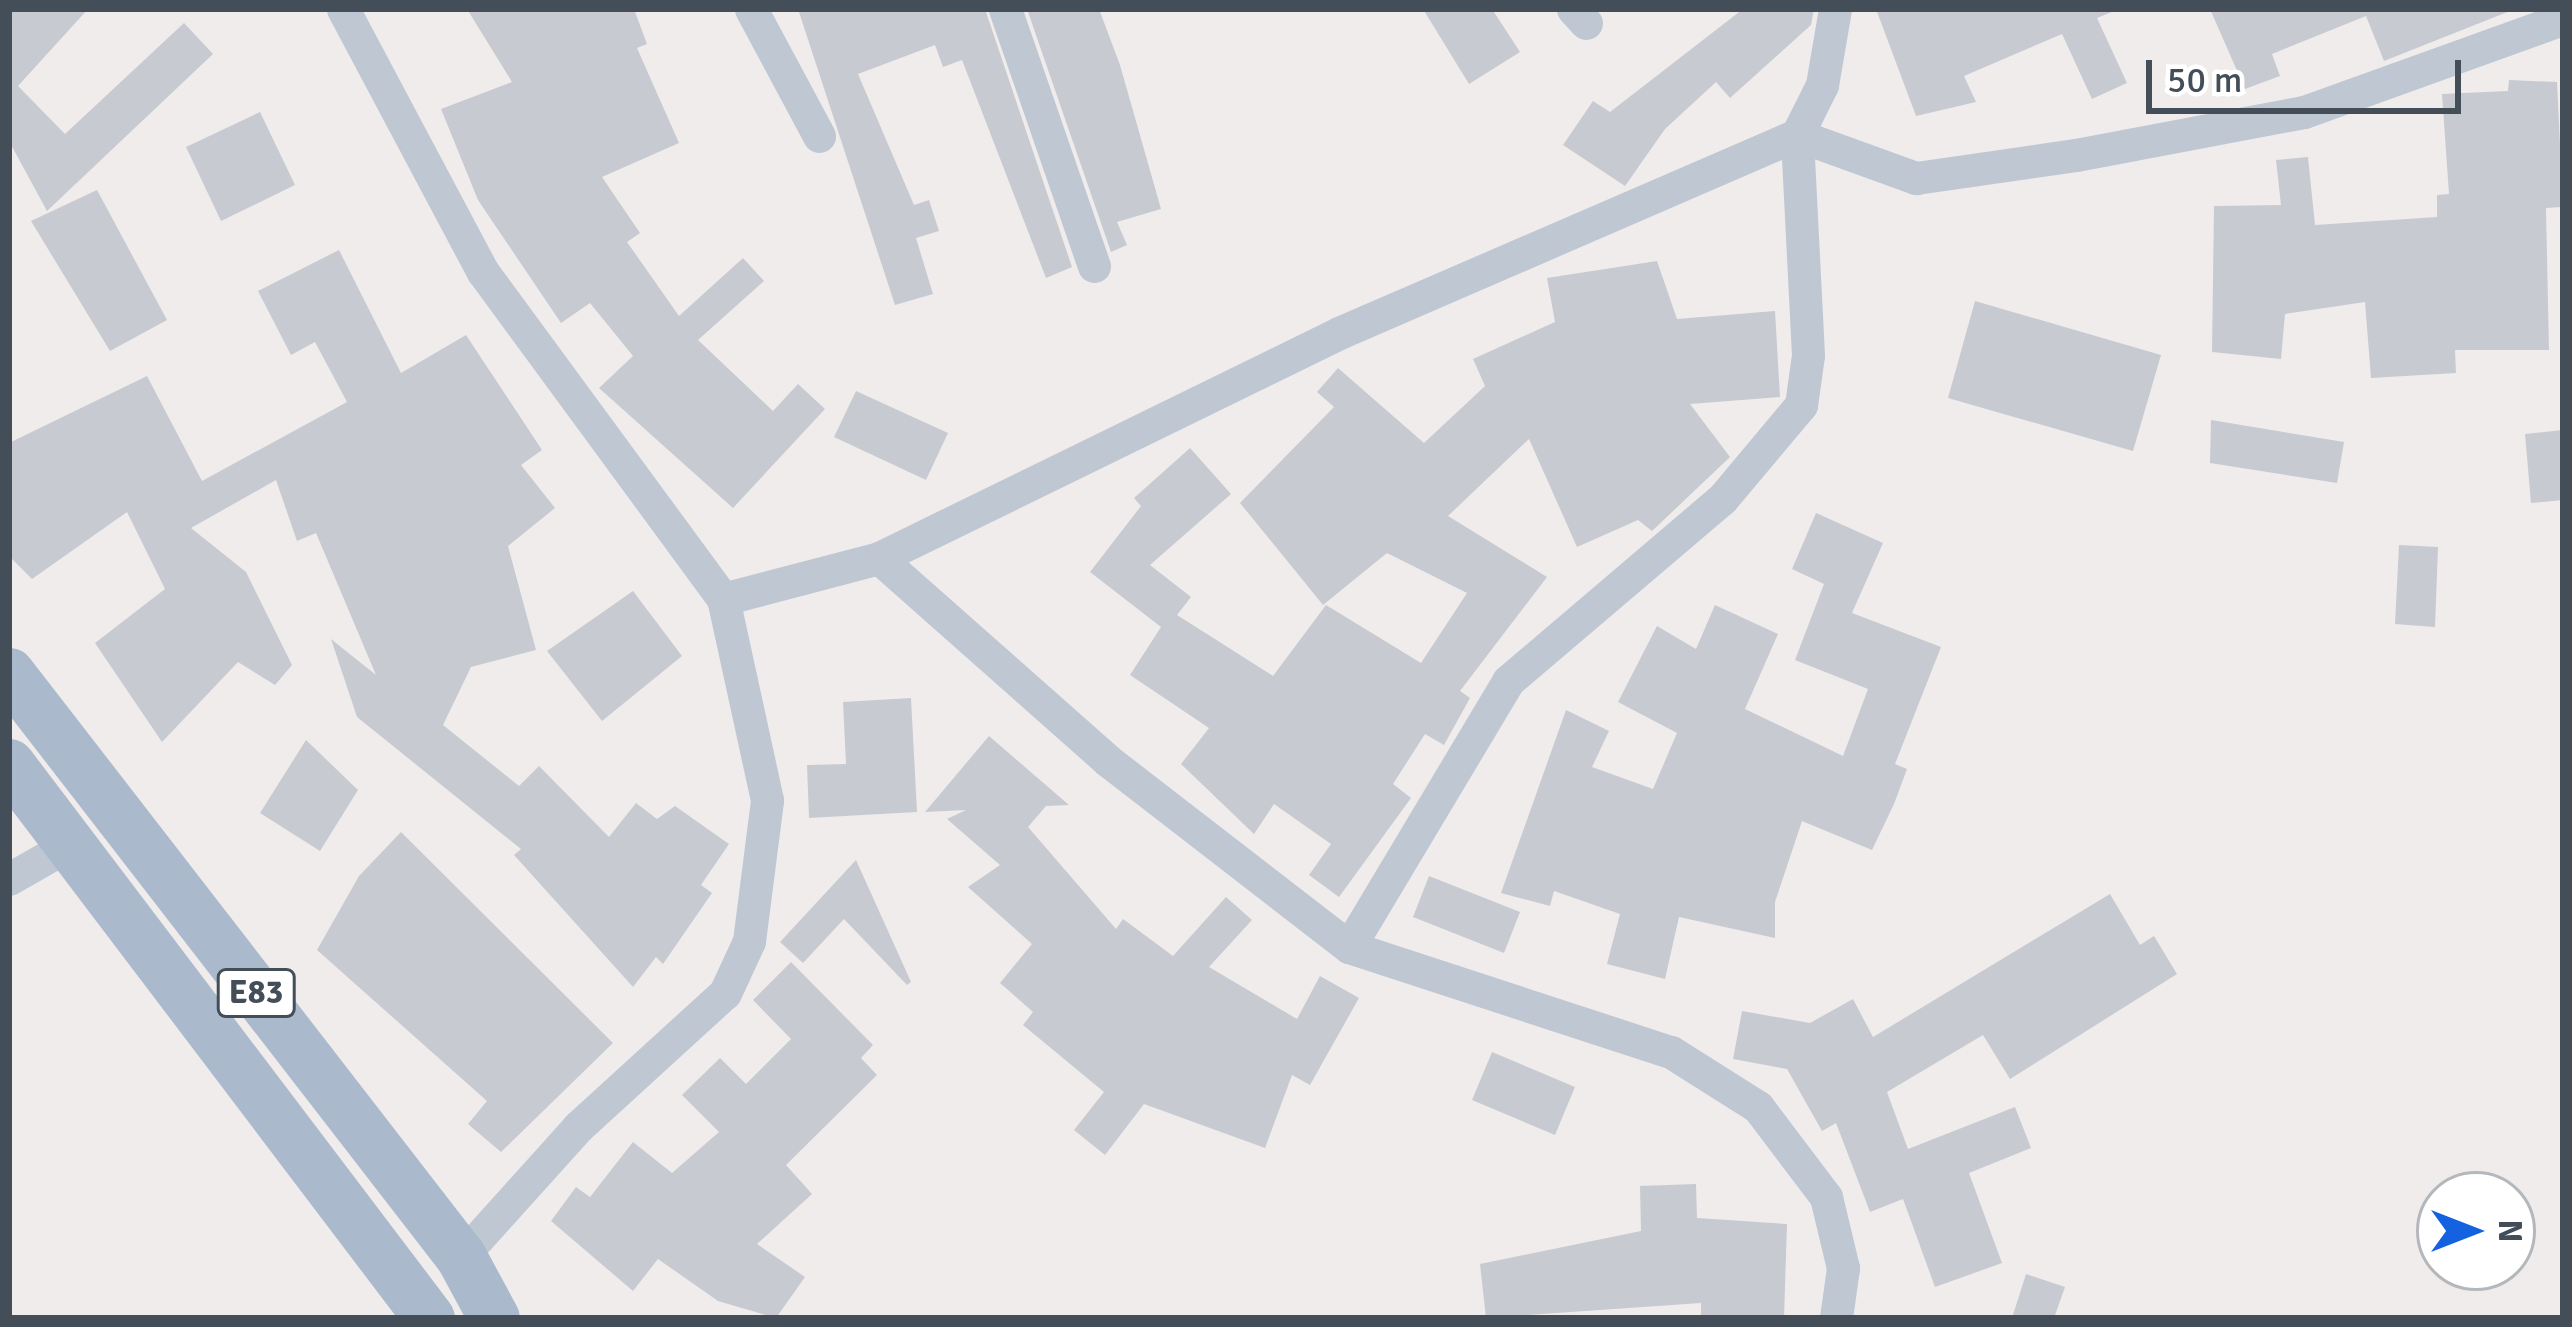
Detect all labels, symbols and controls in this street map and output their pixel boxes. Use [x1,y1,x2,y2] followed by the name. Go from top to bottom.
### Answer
[2152,36,2467,110] scale bar
[2167,58,2243,103] text: 50 m
[214,966,298,1020] road number: E83
[2416,1171,2536,1291] north arrow
[2489,1220,2530,1242] text: N

